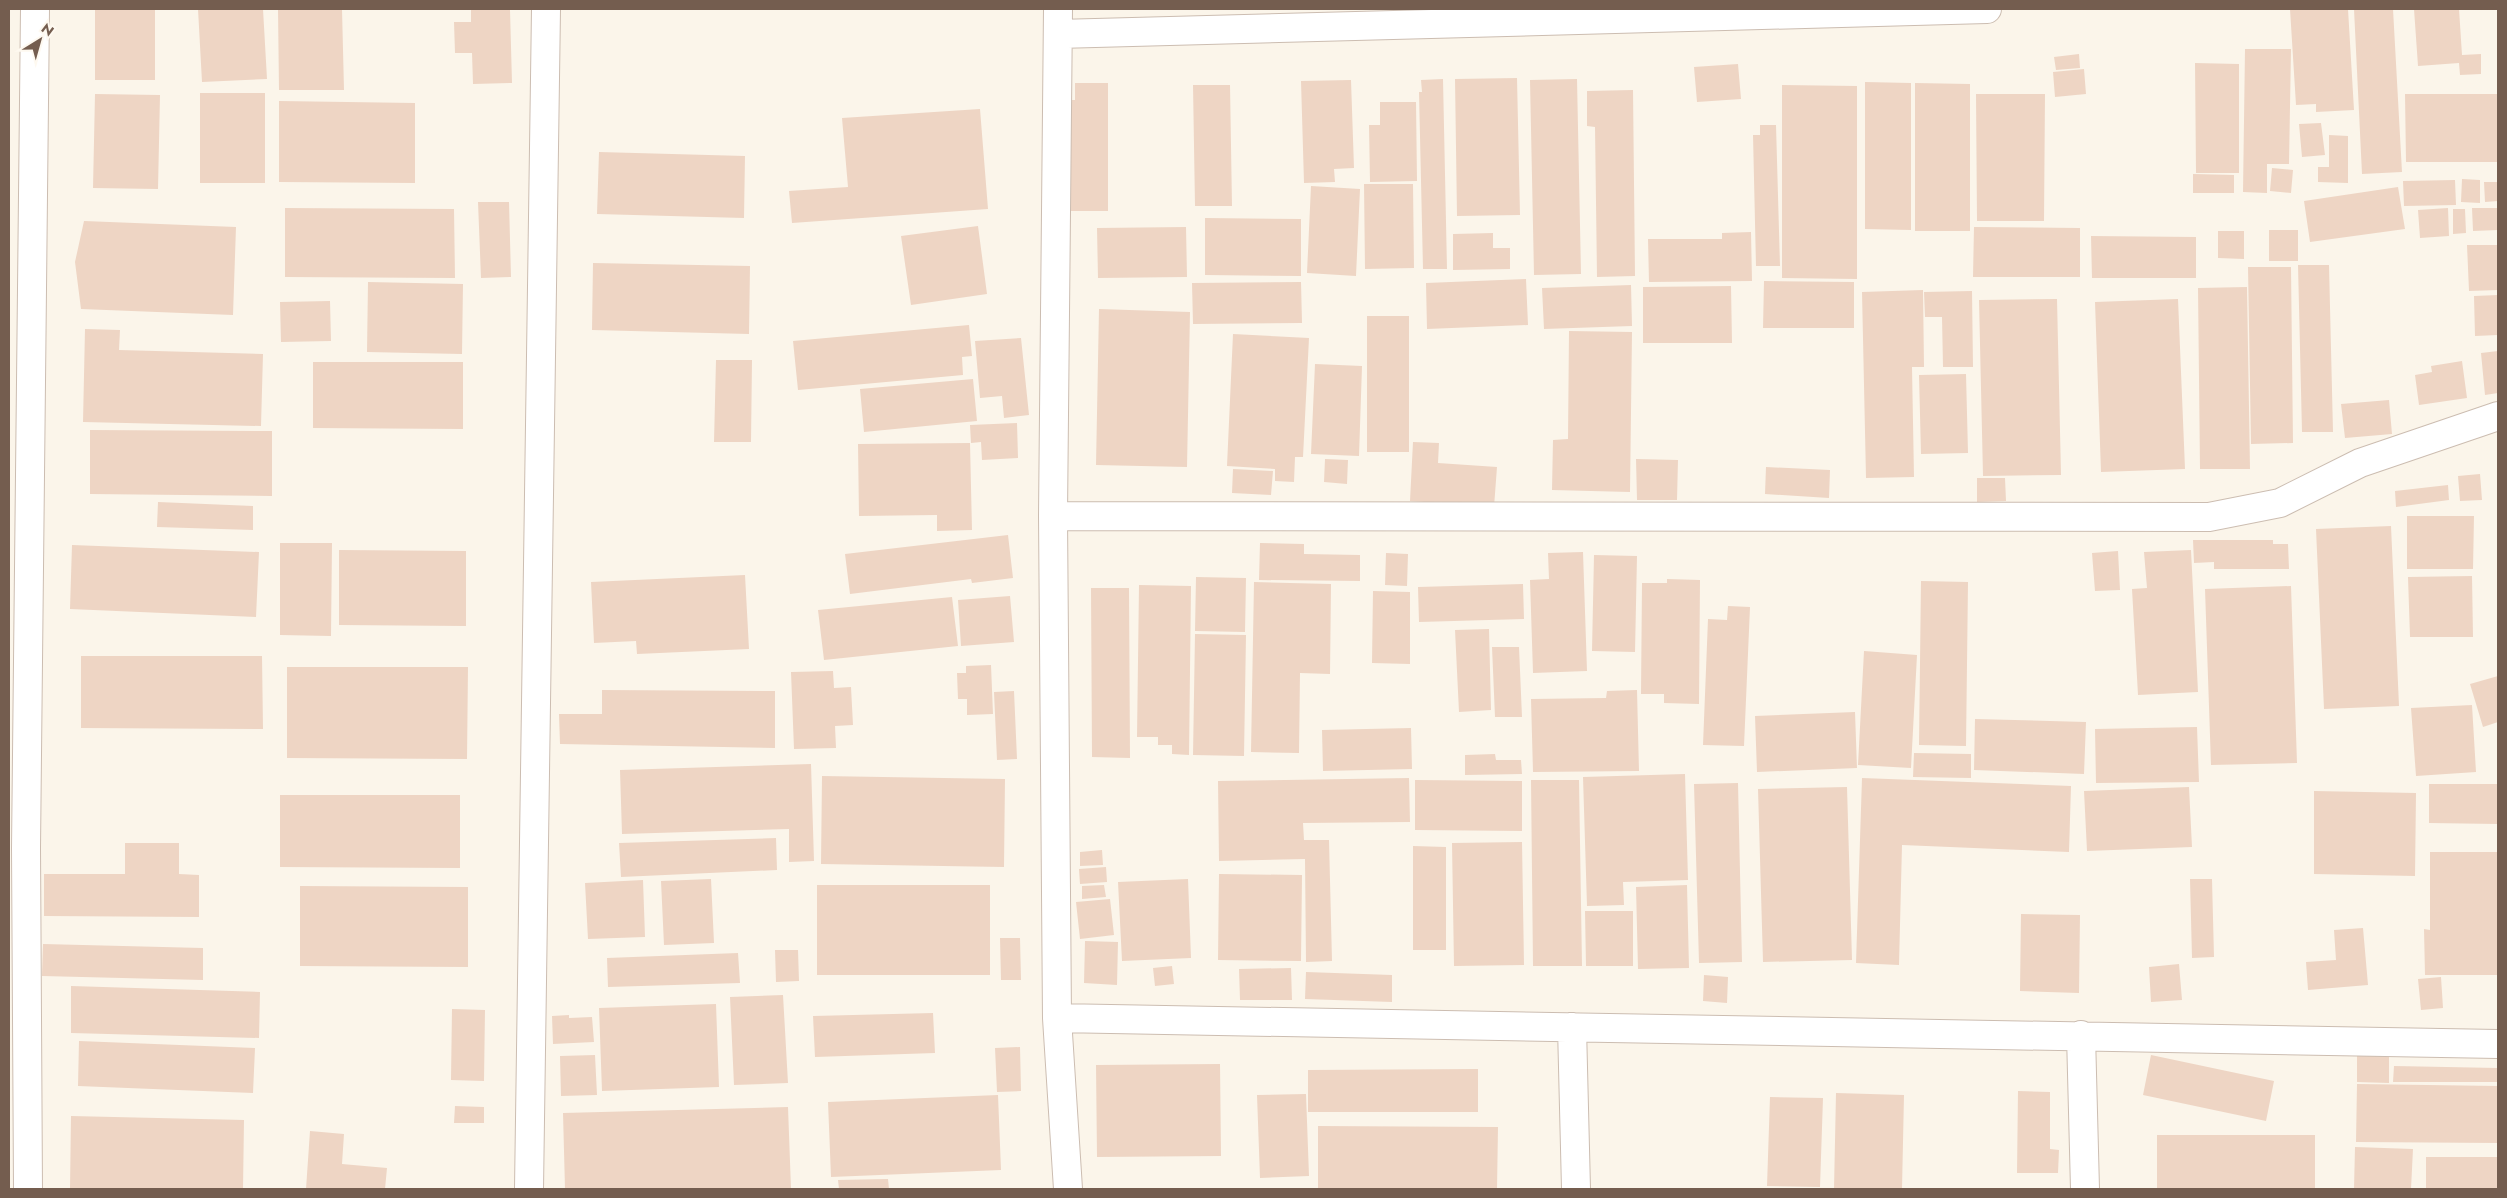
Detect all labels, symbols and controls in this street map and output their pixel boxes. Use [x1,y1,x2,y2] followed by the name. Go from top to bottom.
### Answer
[15,15,65,65] north arrow
[37,18,58,41] text: N

